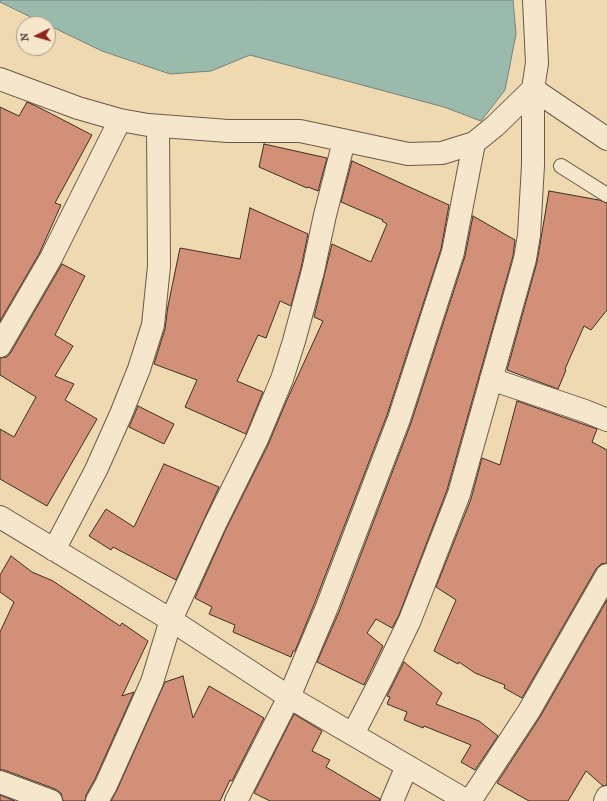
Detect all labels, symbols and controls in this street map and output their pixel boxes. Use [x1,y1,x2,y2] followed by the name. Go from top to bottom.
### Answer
[16,16,56,56] north arrow
[18,32,31,42] text: N

